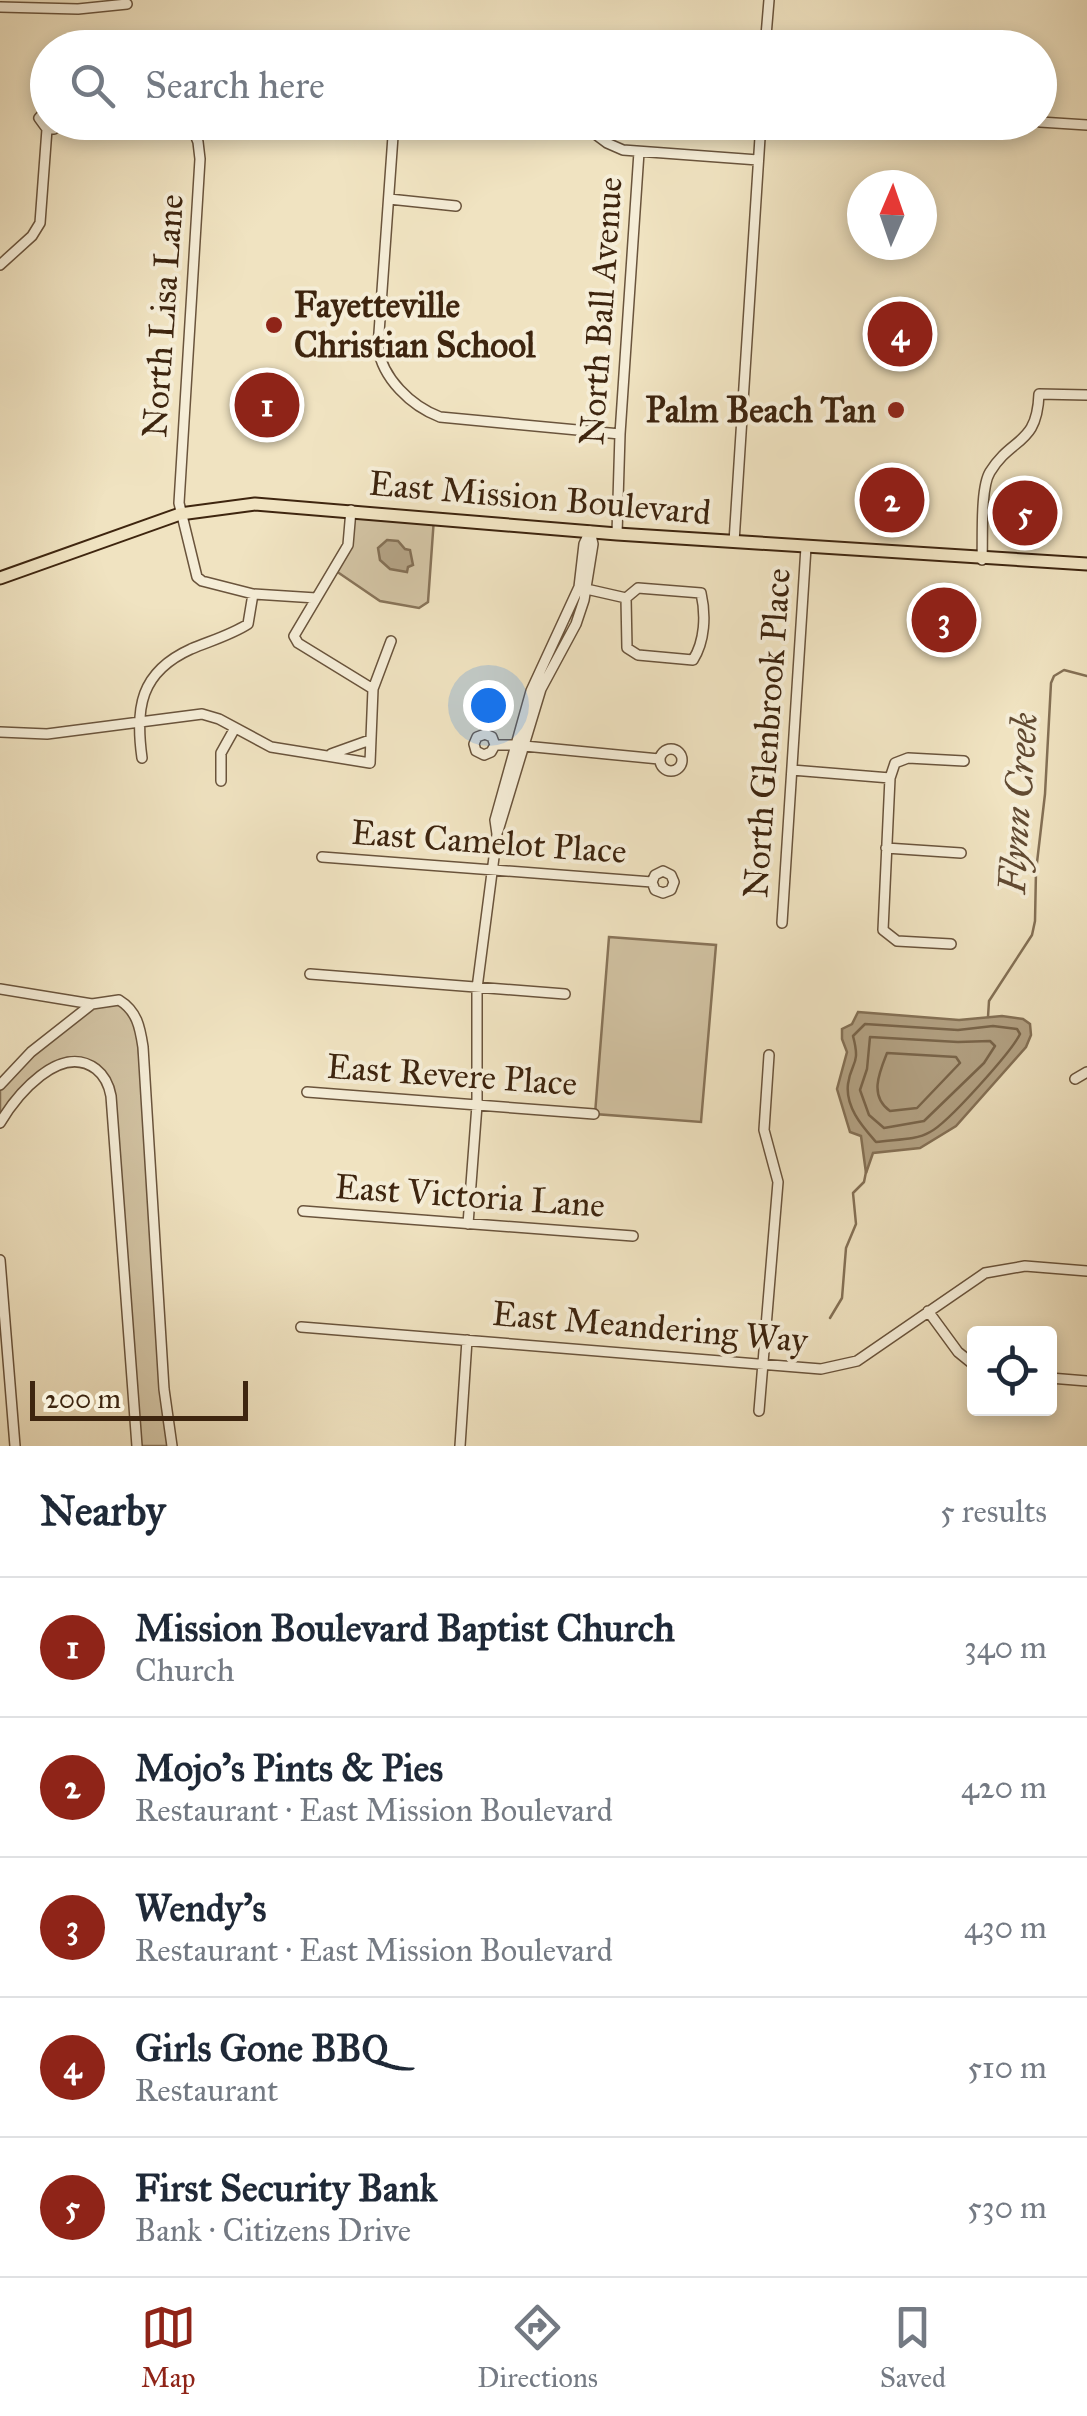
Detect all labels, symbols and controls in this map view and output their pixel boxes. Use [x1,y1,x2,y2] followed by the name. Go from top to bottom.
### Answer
[30,30,1057,140] search box
[65,58,120,113] icon: search
[145,62,325,108] text: Search here
[847,170,937,260] north arrow
[570,175,632,447] street label: North Ball Avenue
[133,193,193,439] street label: North Lisa Lane
[294,284,536,367] place label: Fayetteville Christian School
[868,296,932,372] pin: 4
[263,314,285,336] marker: Fayetteville Christian School
[234,368,300,442] pin: 1
[646,389,876,432] place label: Palm Beach Tan
[885,399,907,421] marker: Palm Beach Tan
[367,462,713,534] street label: East Mission Boulevard
[860,462,924,538] pin: 2
[992,476,1058,550] pin: 5
[734,567,800,899] street label: North Glenbrook Place
[912,582,976,658] pin: 3
[463,680,514,731] your location
[989,711,1047,896] water label: Flynn Creek
[350,811,628,873] street label: East Camelot Place
[325,1045,579,1105] street label: East Revere Place
[334,1165,606,1227] street label: East Victoria Lane
[490,1292,810,1362] street label: East Meandering Way
[967,1326,1057,1416] map controls
[967,1326,1057,1416] button: locate
[30,1376,248,1420] scale bar
[45,1381,121,1416] text: 200 m
[40,1485,165,1537] text: Nearby
[940,1492,1047,1531] text: 5 results
[135,1605,675,1651] text: Mission Boulevard Baptist Church
[66,1628,79,1667] text: 1
[964,1628,1047,1667] text: 340 m
[135,1651,235,1690] text: Church
[135,1745,443,1791] text: Mojo's Pints & Pies
[65,1768,80,1807] text: 2
[961,1768,1047,1807] text: 420 m
[135,1791,613,1830] text: Restaurant · East Mission Boulevard
[135,1885,266,1931] text: Wendy's
[66,1908,79,1947] text: 3
[964,1908,1047,1947] text: 430 m
[135,1931,613,1970] text: Restaurant · East Mission Boulevard
[135,2025,388,2071] text: Girls Gone BBQ
[64,2048,81,2087] text: 4
[967,2048,1047,2087] text: 510 m
[135,2071,278,2110] text: Restaurant
[135,2165,437,2211] text: First Security Bank
[65,2188,80,2227] text: 5
[967,2188,1047,2227] text: 530 m
[135,2211,411,2250] text: Bank · Citizens Drive
[141,2300,196,2395] tab: Map
[477,2300,598,2395] tab: Directions
[880,2300,946,2395] tab: Saved

